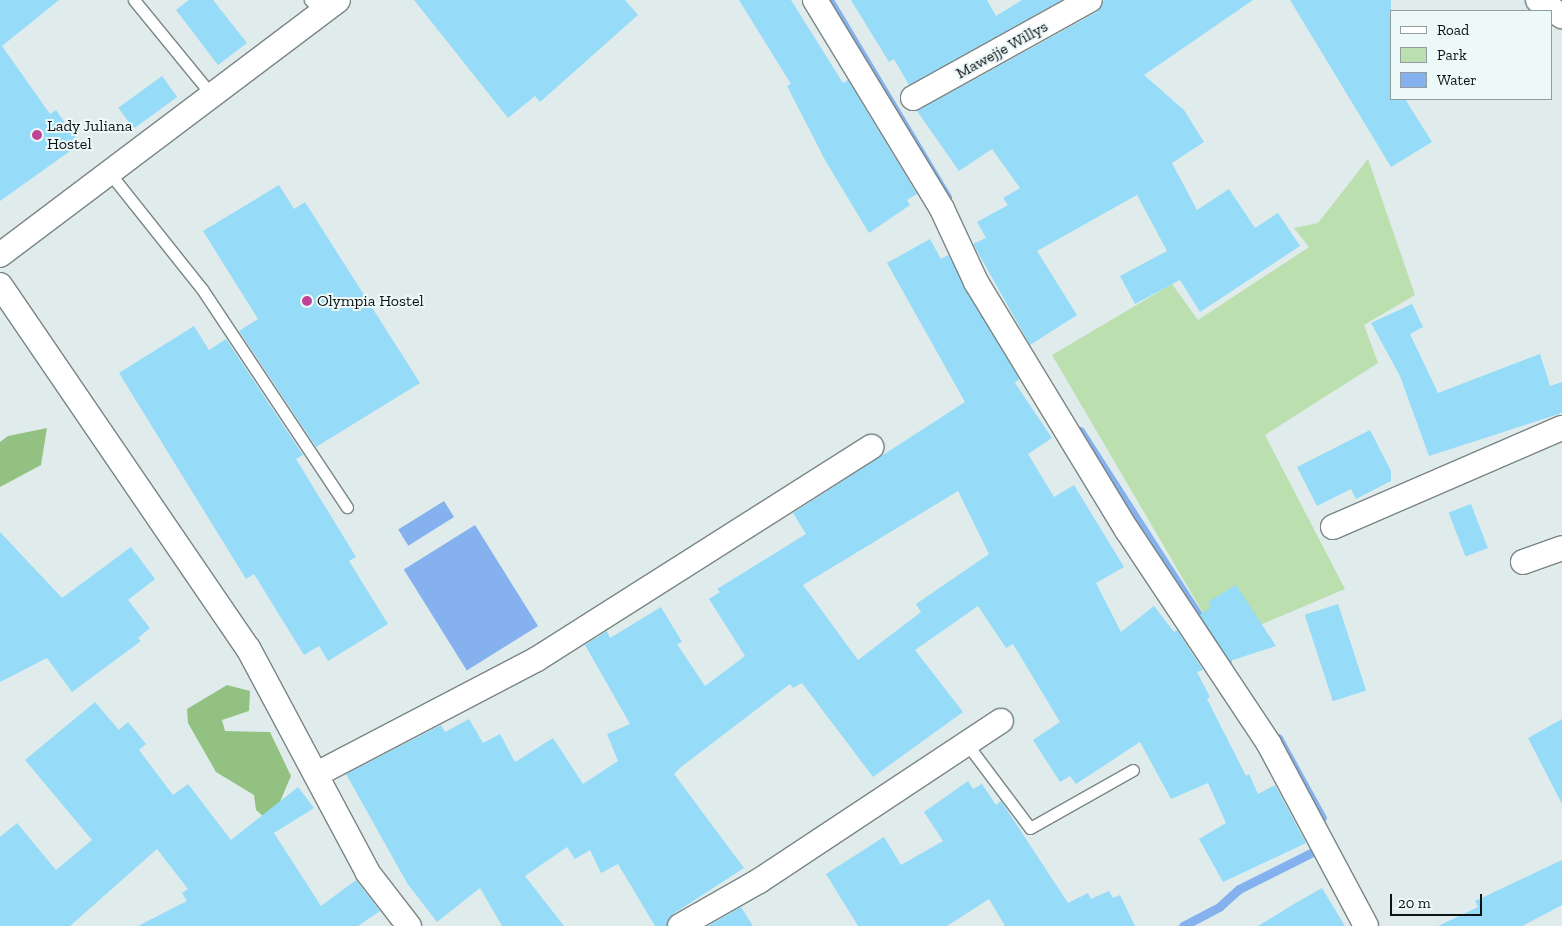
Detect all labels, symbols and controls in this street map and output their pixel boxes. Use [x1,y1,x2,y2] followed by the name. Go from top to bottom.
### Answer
[1390,10,1552,100] legend
[952,17,1052,83] street label: Mawejje Willys
[1437,21,1469,39] text: Road
[1437,46,1467,64] text: Park
[1437,71,1477,89] text: Water
[47,116,133,154] place label: Lady Juliana Hostel
[31,129,43,141] marker: Lady Juliana Hostel
[317,291,424,311] place label: Olympia Hostel
[301,295,313,307] marker: Olympia Hostel
[1392,884,1484,916] scale bar
[1398,894,1431,912] text: 20 m

